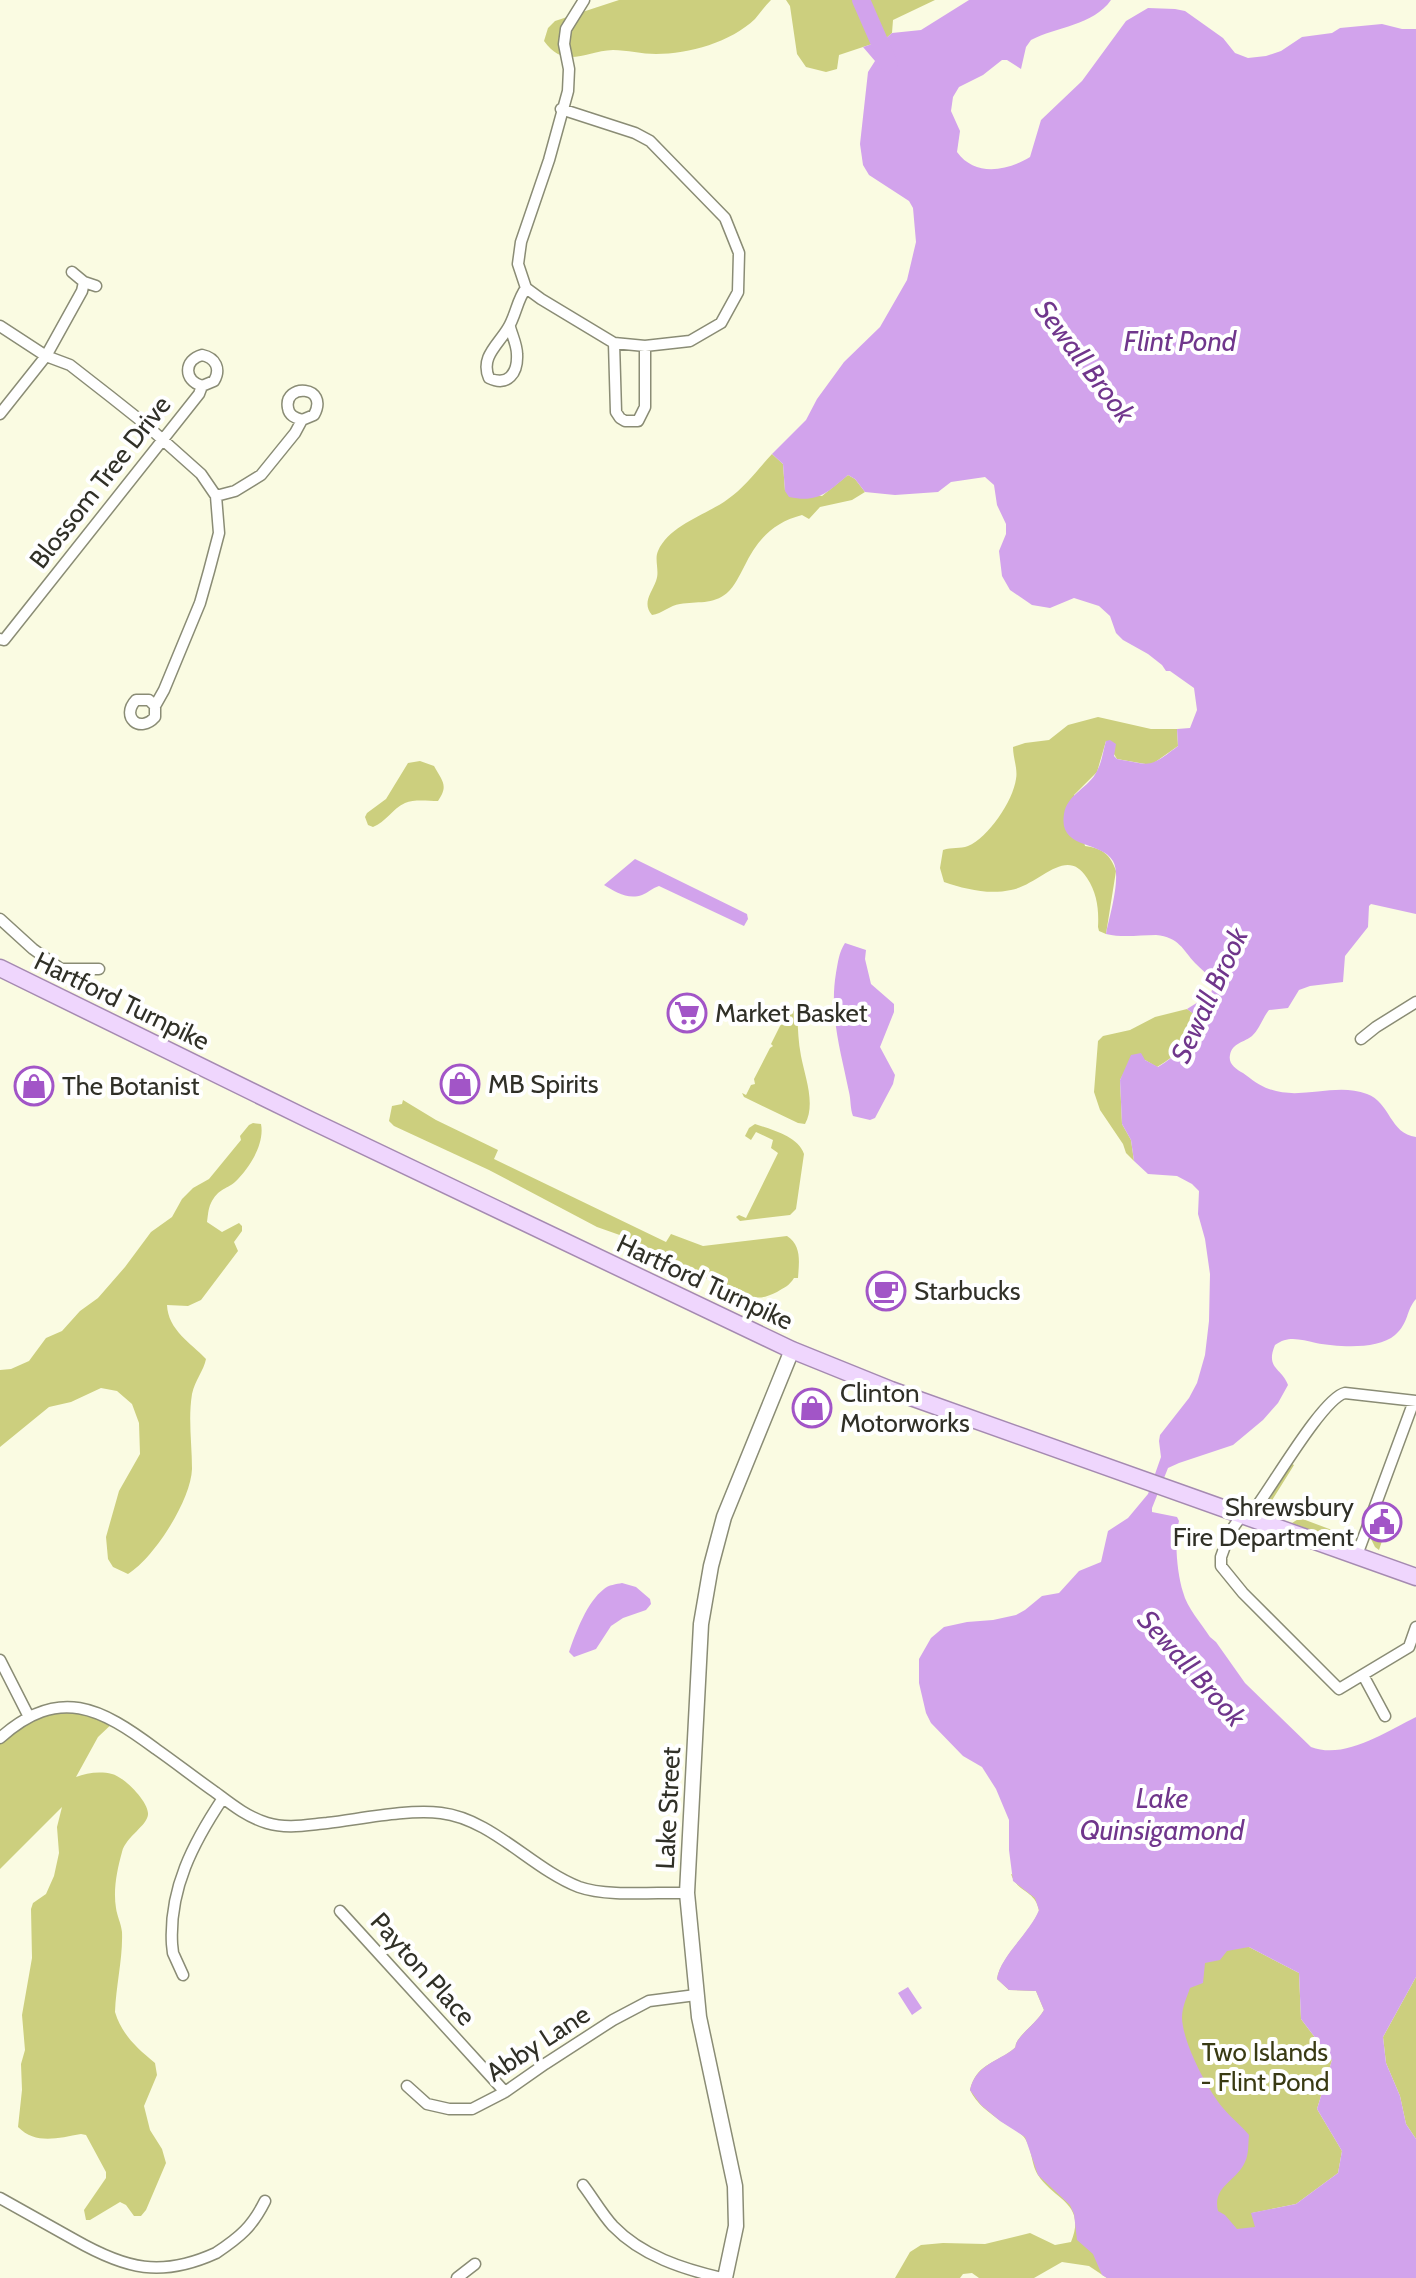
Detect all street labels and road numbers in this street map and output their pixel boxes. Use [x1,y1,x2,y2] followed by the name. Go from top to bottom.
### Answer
[23,389,177,575] street label: Blossom Tree Drive
[29,945,215,1057] street label: Hartford Turnpike
[612,1227,798,1337] street label: Hartford Turnpike
[649,1746,687,1870] street label: Lake Street
[364,1906,482,2032] street label: Payton Place
[480,1998,596,2088] street label: Abby Lane

